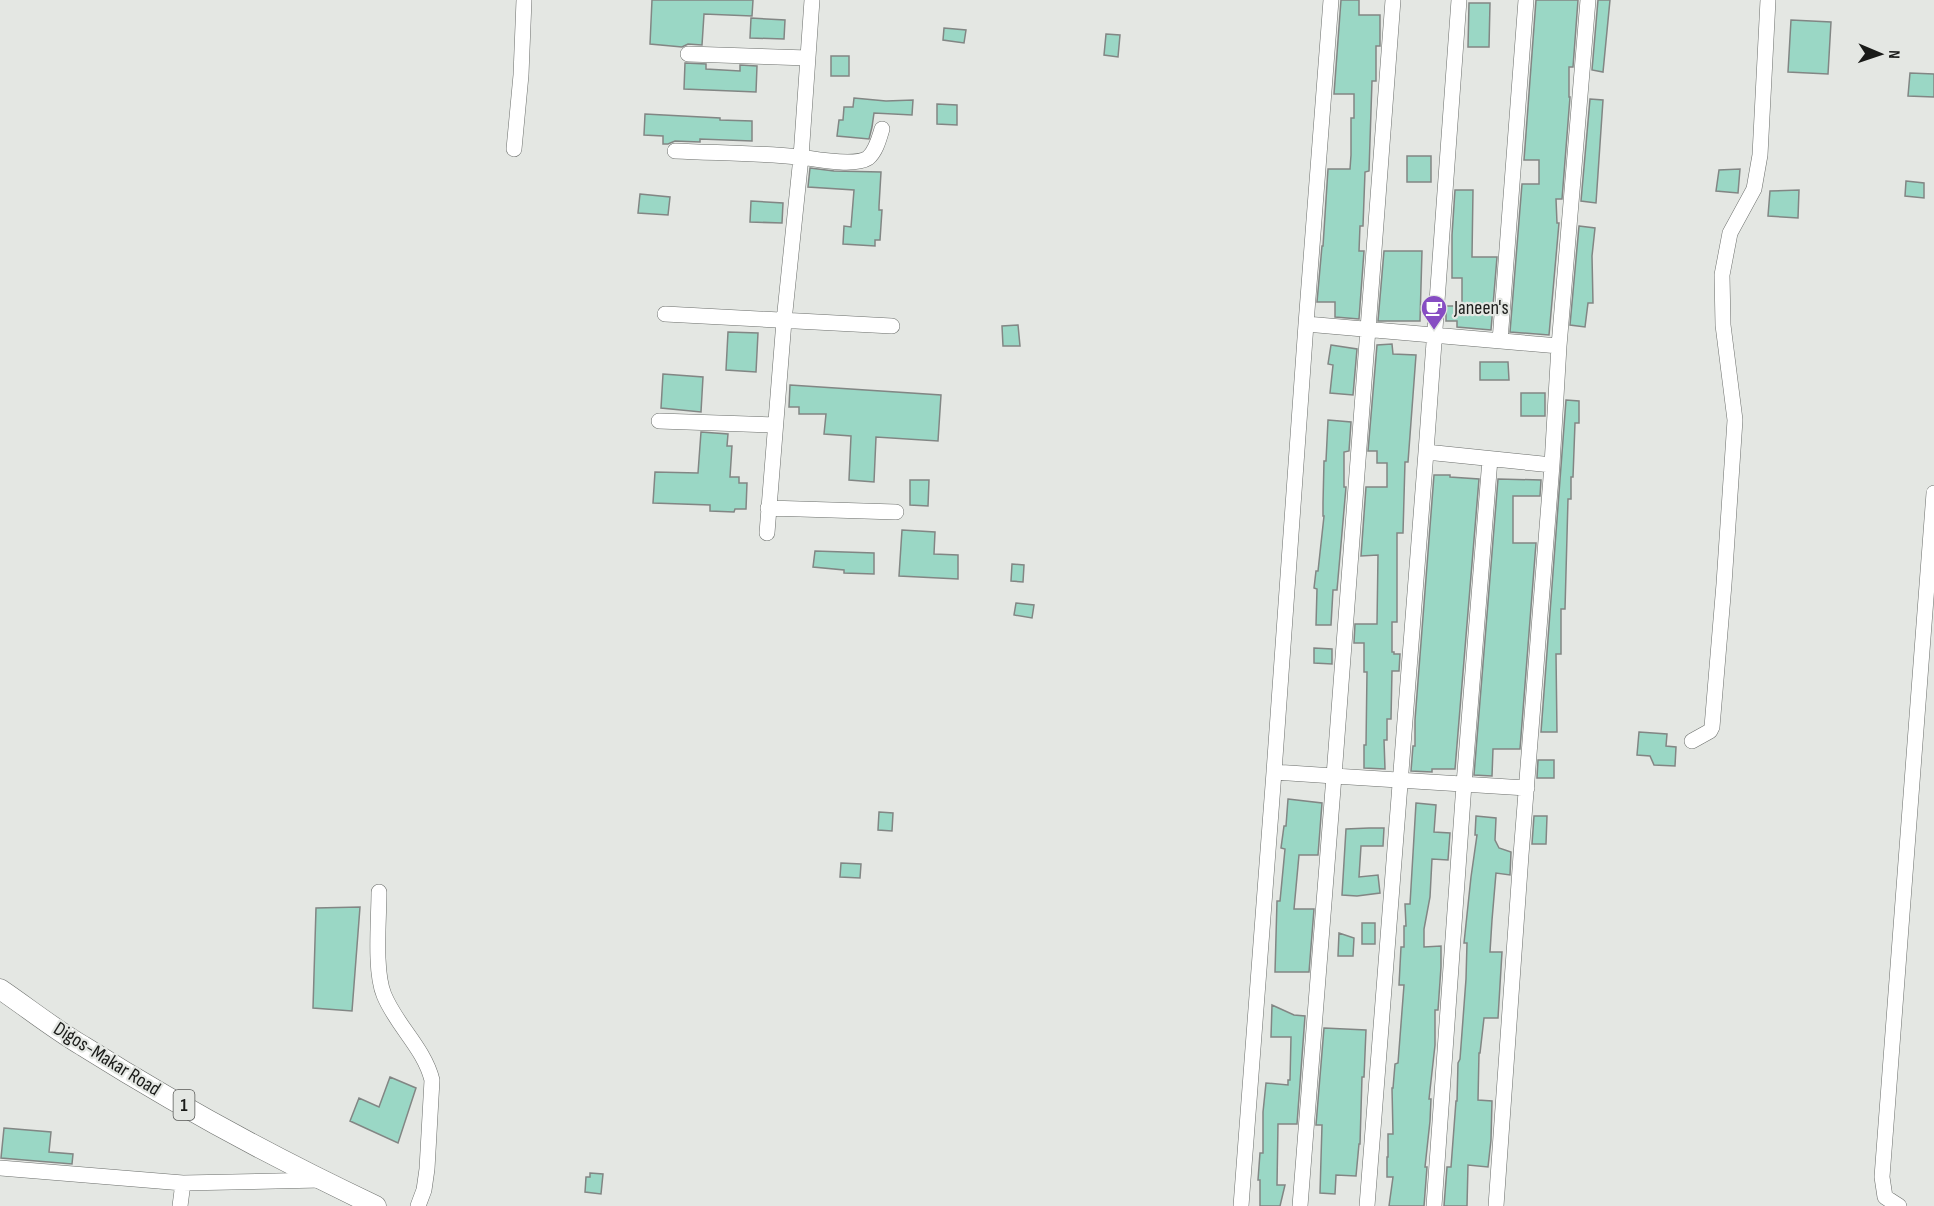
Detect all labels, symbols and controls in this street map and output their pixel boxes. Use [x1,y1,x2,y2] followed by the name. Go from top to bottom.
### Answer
[1850,24,1910,84] north arrow
[1884,50,1903,59] text: N
[1419,293,1449,331] cafe icon: Janeen's
[1453,296,1509,320] place label: Janeen's
[49,1017,165,1101] street label: Digos-Makar Road
[174,1090,195,1120] road number: 1

